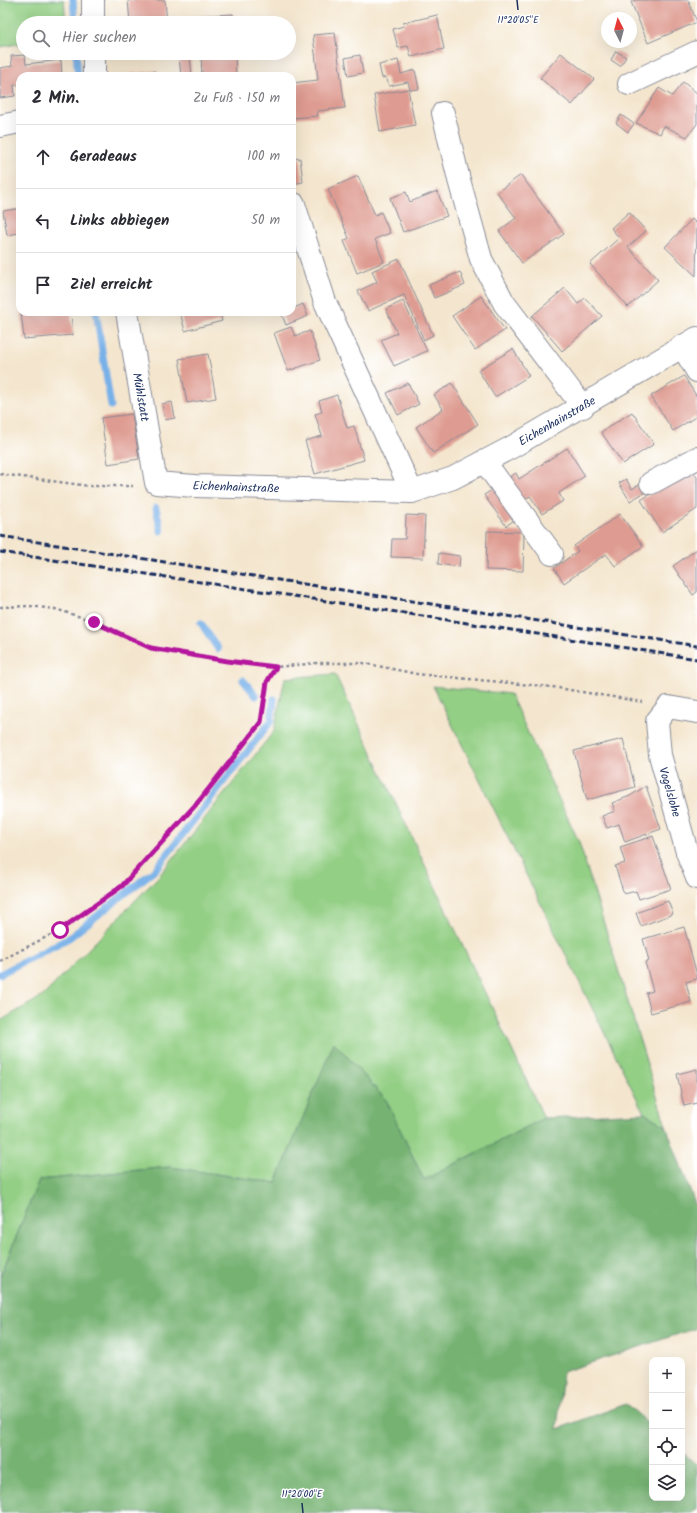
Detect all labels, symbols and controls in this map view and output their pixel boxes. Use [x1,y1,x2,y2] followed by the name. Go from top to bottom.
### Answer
[497,12,540,28] text: 11°20'05"E
[601,12,637,48] north arrow
[16,16,296,60] search box
[62,26,136,50] text: Hier suchen
[30,27,52,49] icon: search
[32,85,79,112] text: 2 Min.
[193,88,280,109] text: Zu Fuß · 150 m
[70,145,137,169] text: Geradeaus
[32,146,54,168] icon: ahead
[247,146,280,167] text: 100 m
[70,209,169,233] text: Links abbiegen
[32,210,54,232] icon: left
[251,210,280,231] text: 50 m
[70,273,153,297] text: Ziel erreicht
[32,274,54,296] icon: arrive
[127,371,154,423] street label: Mühlstatt
[515,391,600,451] street label: Eichenhainstraße
[192,476,280,499] street label: Eichenhainstraße
[85,613,103,631] route end
[653,765,686,820] street label: Vogelslohe
[51,921,69,939] route start
[649,1357,685,1501] map controls
[649,1357,685,1393] button: +
[649,1393,685,1429] button: −
[649,1429,685,1465] button: locate
[649,1465,685,1501] button: layers
[281,1486,324,1502] text: 11°20'00"E

